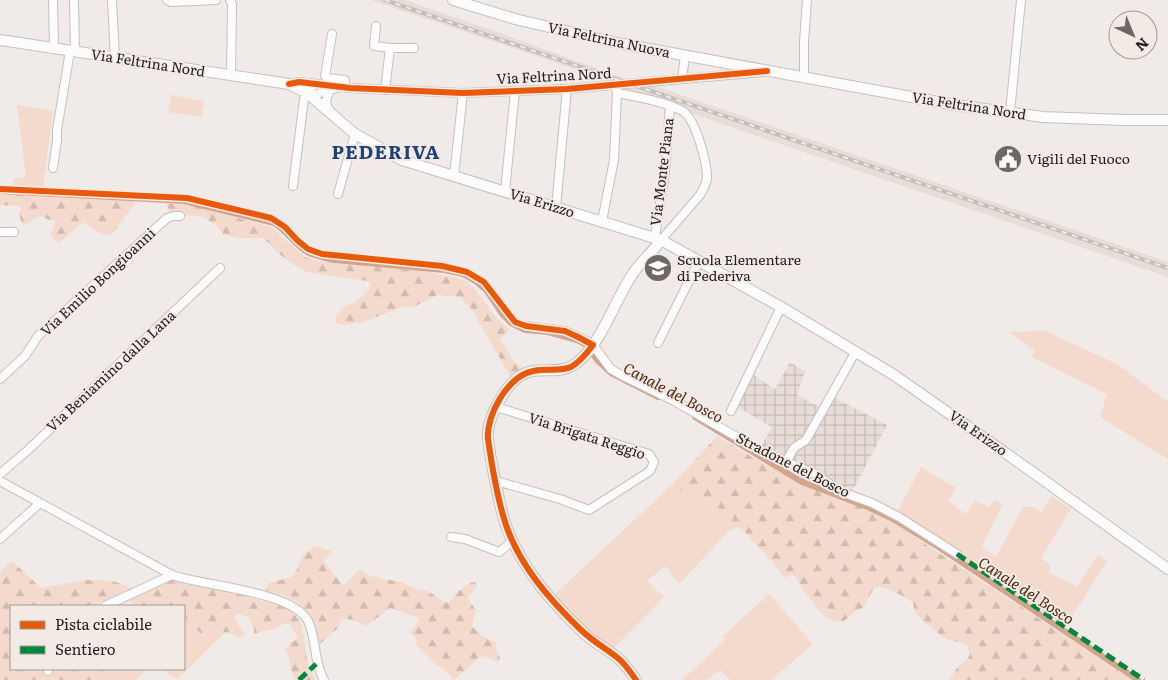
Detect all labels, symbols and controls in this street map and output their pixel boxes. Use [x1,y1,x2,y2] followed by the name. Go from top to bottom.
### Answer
[1108,10,1158,60] north arrow
[546,16,673,62] street label: Via Feltrina Nuova
[1131,34,1154,57] text: N
[90,43,207,81] street label: Via Feltrina Nord
[496,62,612,88] street label: Via Feltrina Nord
[911,86,1028,124] street label: Via Feltrina Nord
[644,116,678,227] street label: Via Monte Piana
[332,137,440,165] district label: PEDERIVA
[993,144,1023,174] public building icon: Vigili del Fuoco
[1027,148,1130,168] place label: Vigili del Fuoco
[507,183,577,221] street label: Via Erizzo
[36,222,159,340] street label: Via Emilio Bongioanni
[677,249,801,285] place label: Scuola Elementare di Pederiva
[643,253,673,283] school or university icon: Scuola Elementare di Pederiva
[41,305,180,436] street label: Via Beniamino dalla Lana
[620,356,728,428] water label: Canale del Bosco
[945,405,1012,460] street label: Via Erizzo
[526,407,648,463] street label: Via Brigata Reggio
[733,427,854,501] street label: Stradone del Bosco
[974,550,1079,629] water label: Canale del Bosco
[10,605,185,670] legend
[55,612,152,635] text: Pista ciclabile
[55,637,116,660] text: Sentiero

